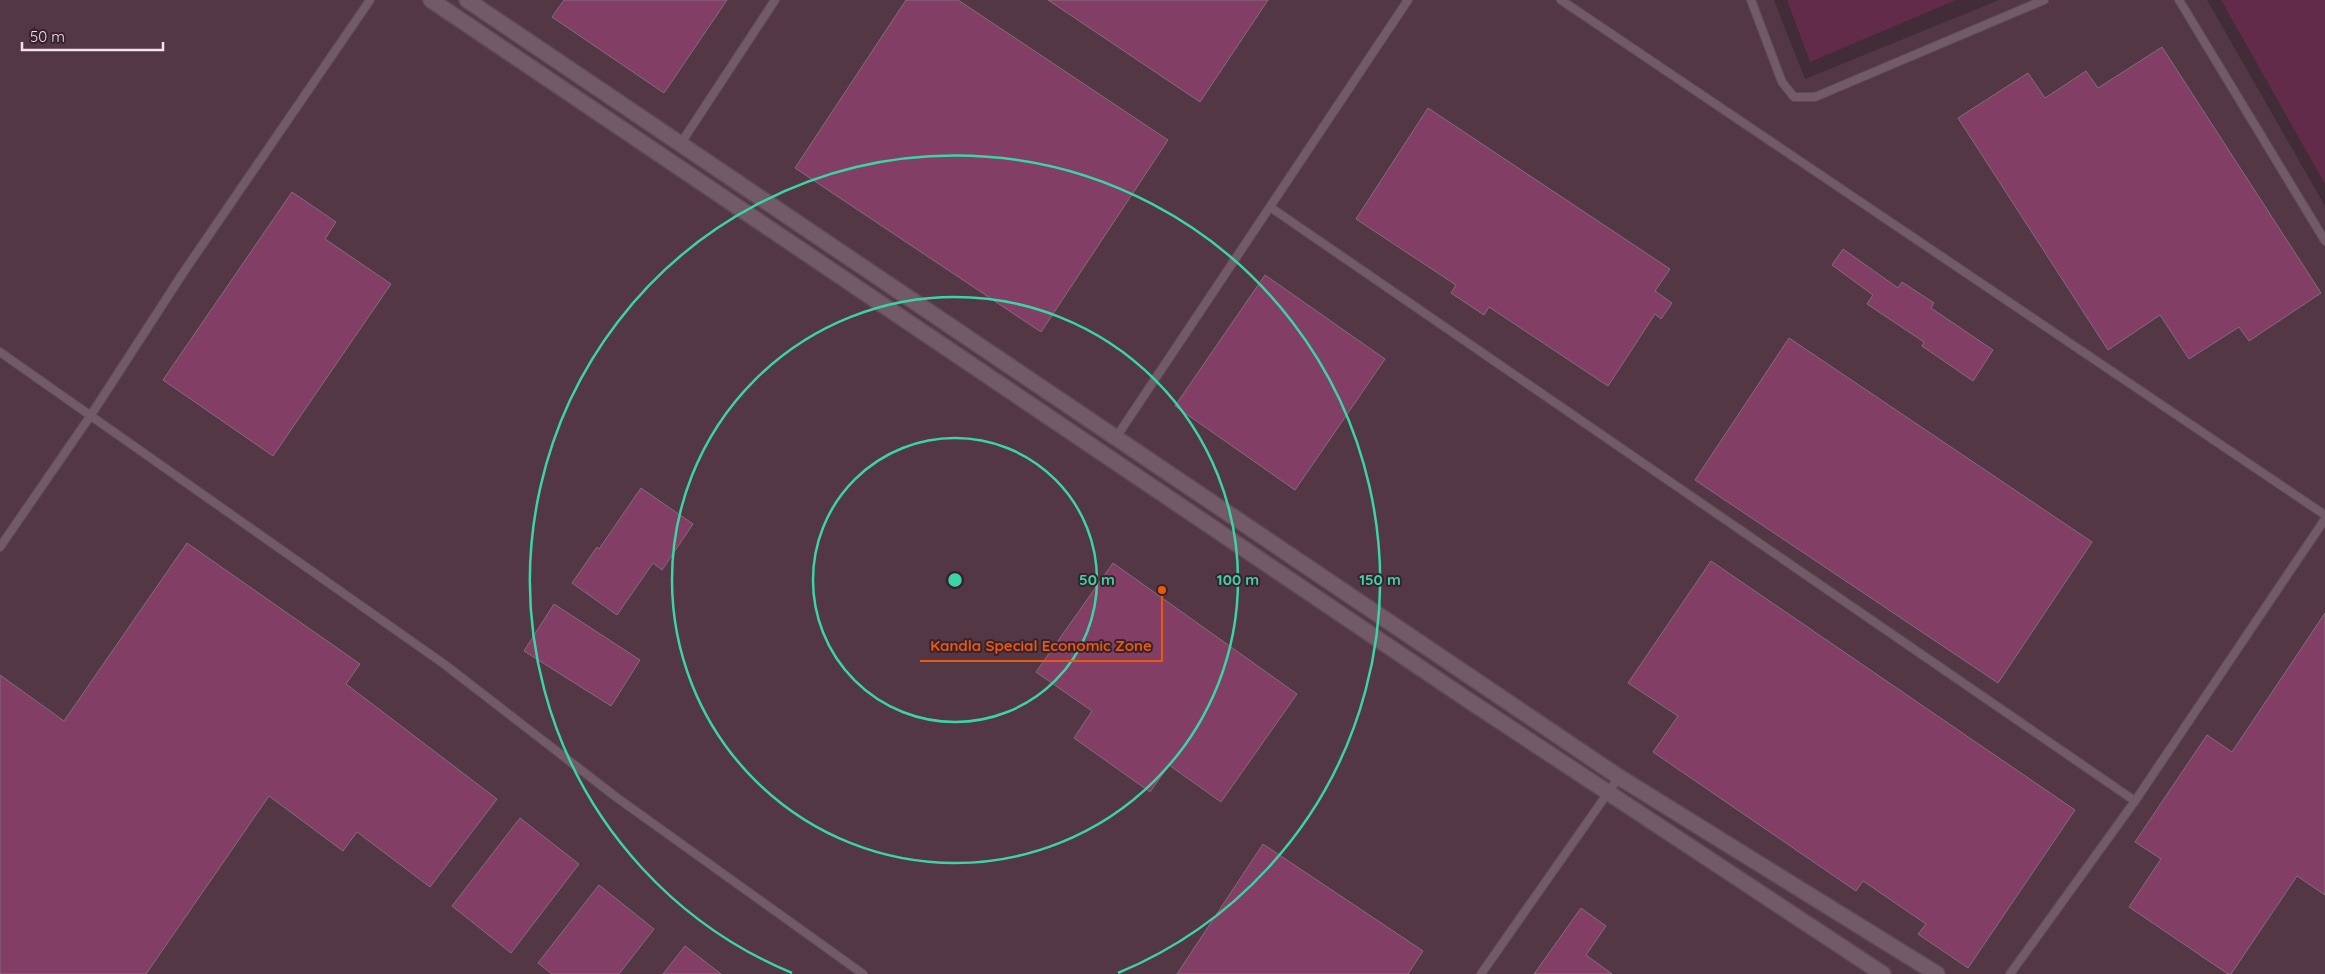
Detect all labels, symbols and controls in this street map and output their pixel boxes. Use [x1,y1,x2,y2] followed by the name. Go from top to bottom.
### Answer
[22,20,164,52] scale bar
[30,27,65,46] text: 50 m
[1079,570,1115,589] text: 50 m
[1217,570,1259,589] text: 100 m
[1359,570,1401,589] text: 150 m
[946,571,964,589] centre of rings
[920,631,1162,661] callout: Kandla Special Economic Zone
[930,636,1152,655] text: Kandla Special Economic Zone

